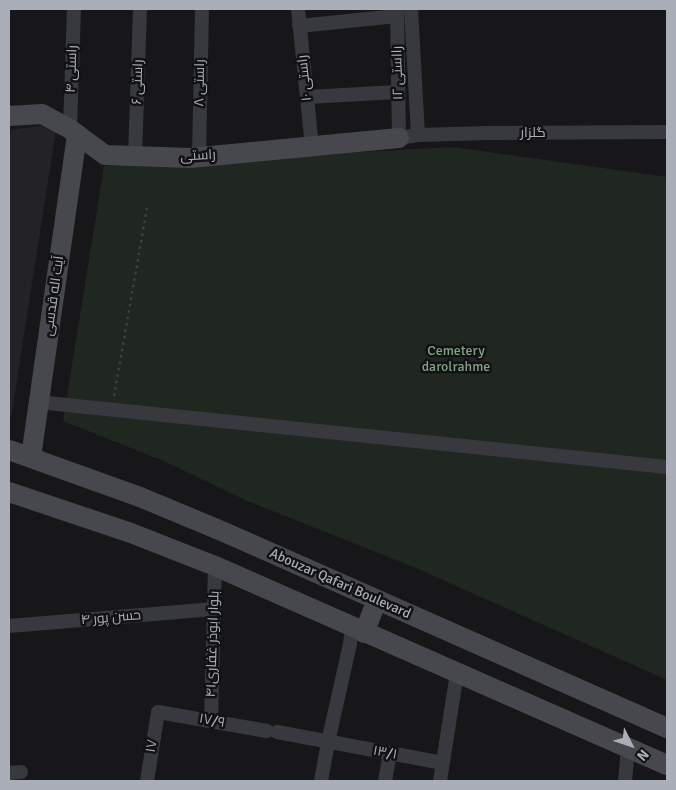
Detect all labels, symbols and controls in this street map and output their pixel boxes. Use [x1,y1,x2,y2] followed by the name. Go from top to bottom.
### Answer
[63,45,81,93] street label: راستی ۴
[389,46,407,100] street label: ۱۲ رااستی
[294,54,316,102] street label: راستی ۱۰
[129,59,147,105] street label: راستی ۶
[191,59,209,107] street label: راستی ۸
[520,125,546,141] street label: گلزار
[180,147,216,165] street label: راستی
[40,255,68,337] street label: آیت اله قدسی
[422,343,490,376] park label: Cemetery darolrahme
[267,545,413,623] street label: Abouzar Qafari Boulevard
[203,590,223,698] street label: بلوار ابوذر غفاری۴۱
[80,607,142,629] street label: ۴ حسن پور
[198,710,226,732] street label: ۱۷/۹
[606,720,656,770] north arrow
[143,738,161,754] street label: ۱۷
[372,743,398,763] street label: ۱۳/۱
[633,746,652,764] text: N

